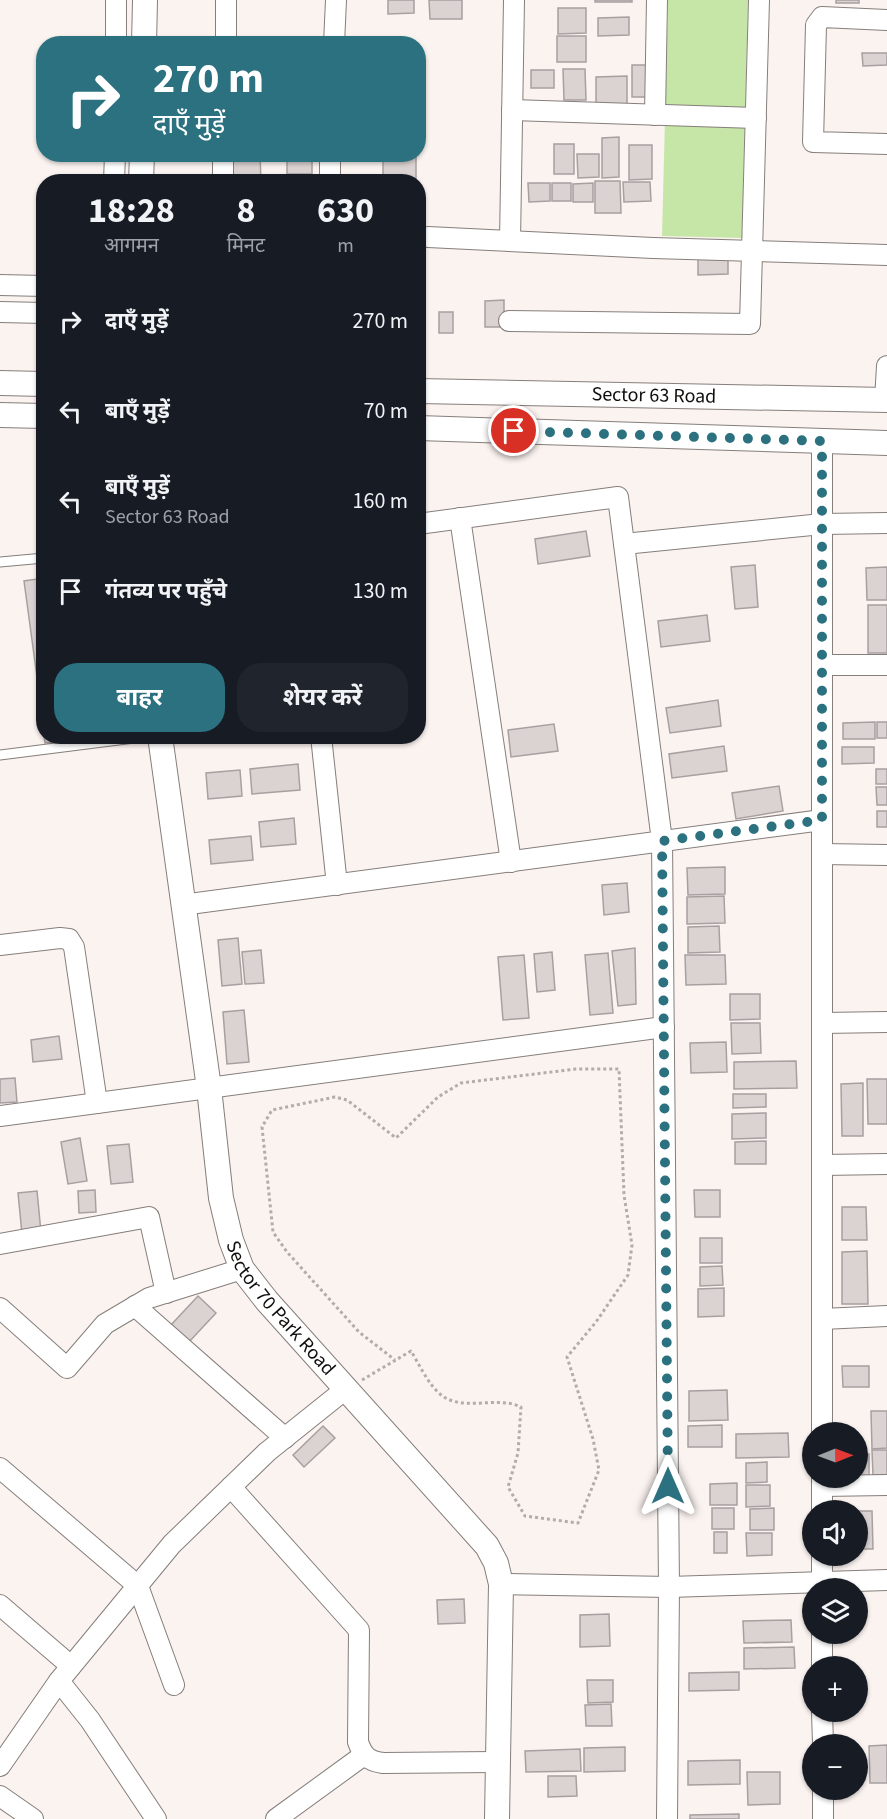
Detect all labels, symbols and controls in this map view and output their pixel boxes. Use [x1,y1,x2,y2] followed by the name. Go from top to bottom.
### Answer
[153,49,264,109] text: 270 m
[54,60,132,138] icon: right
[153,105,225,144] text: दाएँ मुड़ें
[88,185,175,236] text: 18:28
[236,185,255,236] text: 8
[317,185,374,236] text: 630
[104,232,159,260] text: आगमन
[227,232,265,260] text: मिनट
[337,232,354,260] text: m
[54,305,87,338] icon: right
[105,305,168,337] text: दाएँ मुड़ें
[353,305,408,337] text: 270 m
[591,380,717,411] street label: Sector 63 Road
[54,395,87,428] icon: left
[105,395,170,427] text: बाएँ मुड़ें
[363,395,408,427] text: 70 m
[488,405,539,456] pin
[497,414,530,447] icon: arrive
[105,471,170,503] text: बाएँ मुड़ें
[54,485,87,518] icon: left
[353,485,408,517] text: 160 m
[105,503,230,531] text: Sector 63 Road
[54,575,87,608] icon: arrive
[105,575,227,607] text: गंतव्य पर पहुँचे
[353,575,408,607] text: 130 m
[54,663,225,732] button: बाहर
[237,663,408,732] button: शेयर करें
[219,1237,342,1382] street label: Sector 70 Park Road
[802,1422,868,1488] north arrow
[802,1422,868,1800] map controls
[636,1454,700,1518] position arrow
[802,1500,868,1566] button: sound
[802,1578,868,1644] button: layers
[802,1656,868,1722] button: +
[802,1734,868,1800] button: −

